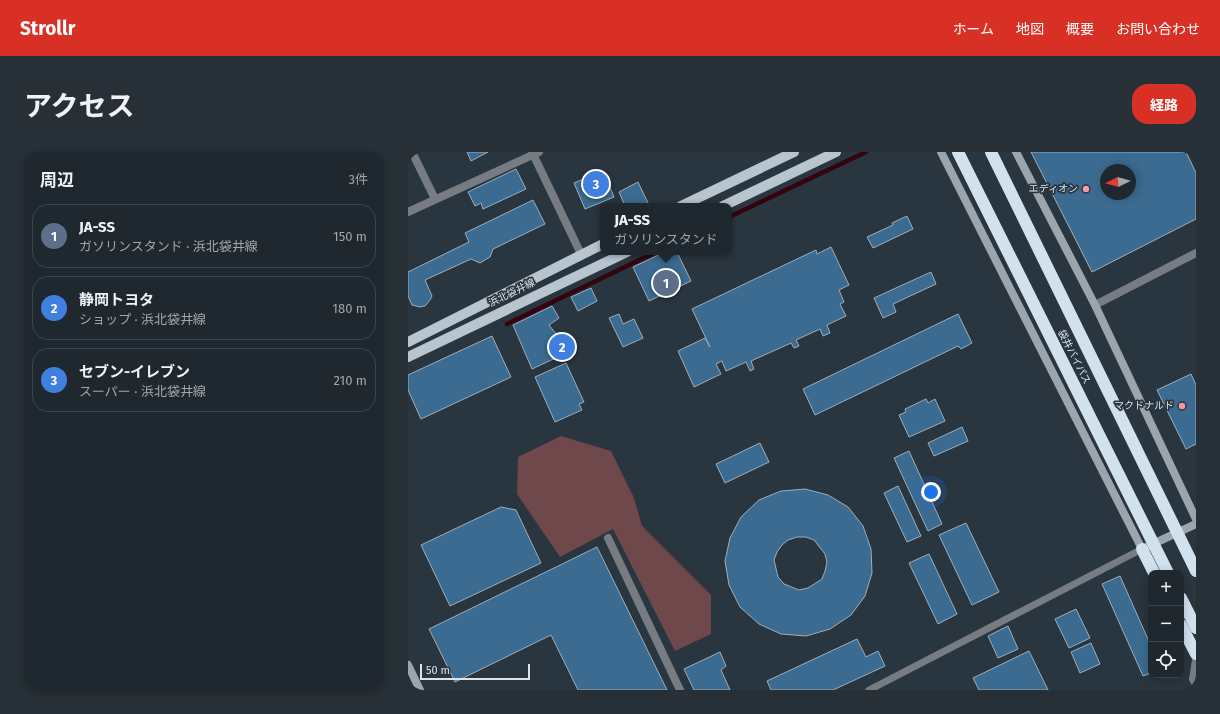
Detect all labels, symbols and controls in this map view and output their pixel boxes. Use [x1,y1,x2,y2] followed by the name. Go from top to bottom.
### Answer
[20,17,75,40] text: Strollr
[952,21,994,38] text: ホーム
[1016,21,1044,38] text: 地図
[1066,21,1094,38] text: 概要
[1116,21,1200,38] text: お問い合わせ
[1132,84,1196,124] button: 経路
[24,90,135,123] text: アクセス
[1100,164,1136,200] north arrow
[583,169,609,199] pin: 3
[40,170,74,191] text: 周辺
[349,172,368,187] text: 3件
[1029,183,1078,195] place label: エディオン
[1081,184,1091,194] marker: エディオン
[600,203,732,255] popup
[614,211,650,229] text: JA-SS
[79,218,115,236] text: JA-SS
[51,229,57,244] text: 1
[333,229,367,244] text: 150 m
[614,232,718,247] text: ガソリンスタンド
[79,239,258,254] text: ガソリンスタンド · 浜北袋井線
[653,268,679,298] pin: 1
[487,277,537,309] street label: 浜北袋井線
[79,291,154,309] text: 静岡トヨタ
[51,301,57,316] text: 2
[332,301,367,316] text: 180 m
[79,312,206,327] text: ショップ · 浜北袋井線
[1055,328,1093,386] street label: 袋井バイパス
[549,332,575,362] pin: 2
[79,363,190,381] text: セブン-イレブン
[51,373,57,388] text: 3
[333,373,367,388] text: 210 m
[79,384,206,399] text: スーパー · 浜北袋井線
[1114,400,1174,412] place label: マクドナルド
[1177,401,1187,411] marker: マクドナルド
[921,482,941,502] your location
[1148,570,1184,678] map controls
[1148,570,1184,606] button: +
[1148,606,1184,642] button: −
[1148,642,1184,678] button: locate
[420,662,530,681] scale bar
[426,664,450,677] text: 50 m

